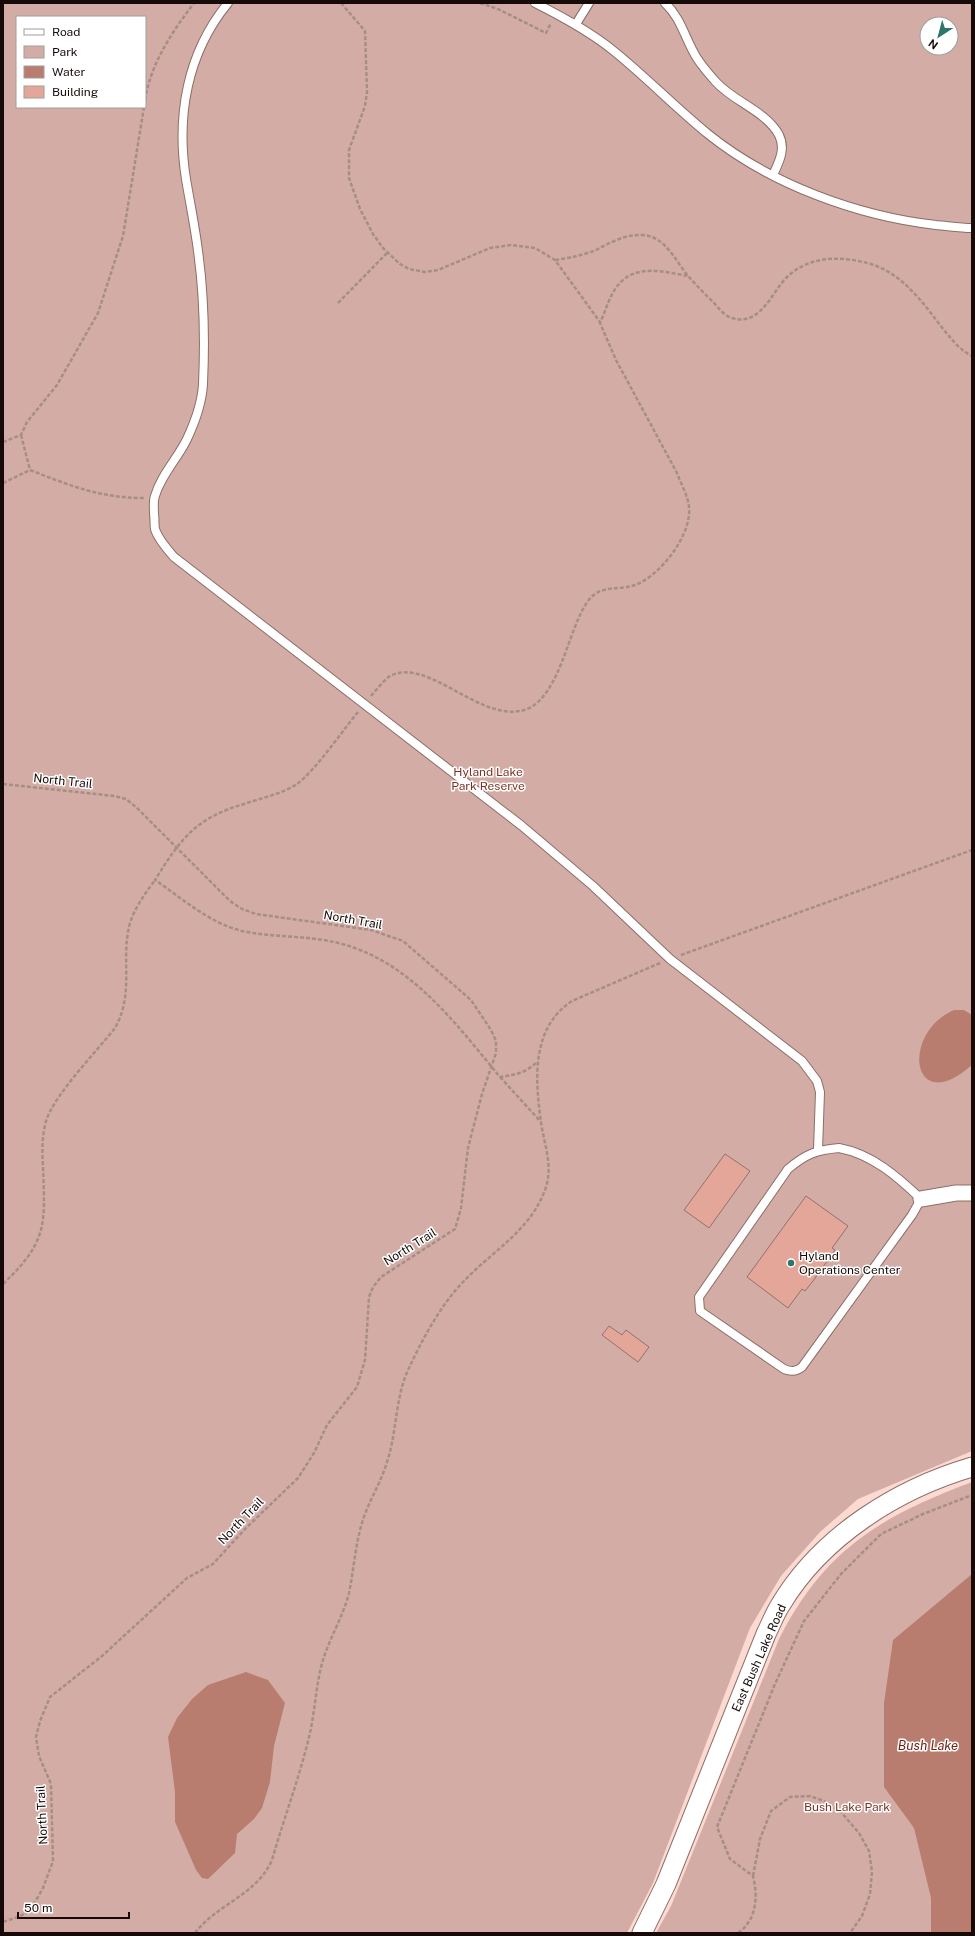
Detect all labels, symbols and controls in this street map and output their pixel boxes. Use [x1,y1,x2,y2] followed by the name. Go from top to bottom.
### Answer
[16,16,146,108] legend
[919,16,959,56] north arrow
[52,25,80,39] text: Road
[926,37,940,51] text: N
[52,45,78,59] text: Park
[52,65,86,79] text: Water
[52,85,98,99] text: Building
[451,765,525,793] park label: Hyland Lake Park Reserve
[33,771,94,791] street label: North Trail
[323,908,384,932] street label: North Trail
[381,1225,439,1269] street label: North Trail
[799,1249,901,1277] place label: Hyland Operations Center
[786,1258,796,1268] marker: Hyland Operations Center
[215,1495,267,1547] street label: North Trail
[729,1602,789,1714] street label: East Bush Lake Road
[898,1738,958,1753] water label: Bush Lake
[33,1785,51,1845] street label: North Trail
[804,1800,890,1814] park label: Bush Lake Park
[18,1894,129,1920] scale bar
[24,1901,52,1915] text: 50 m

